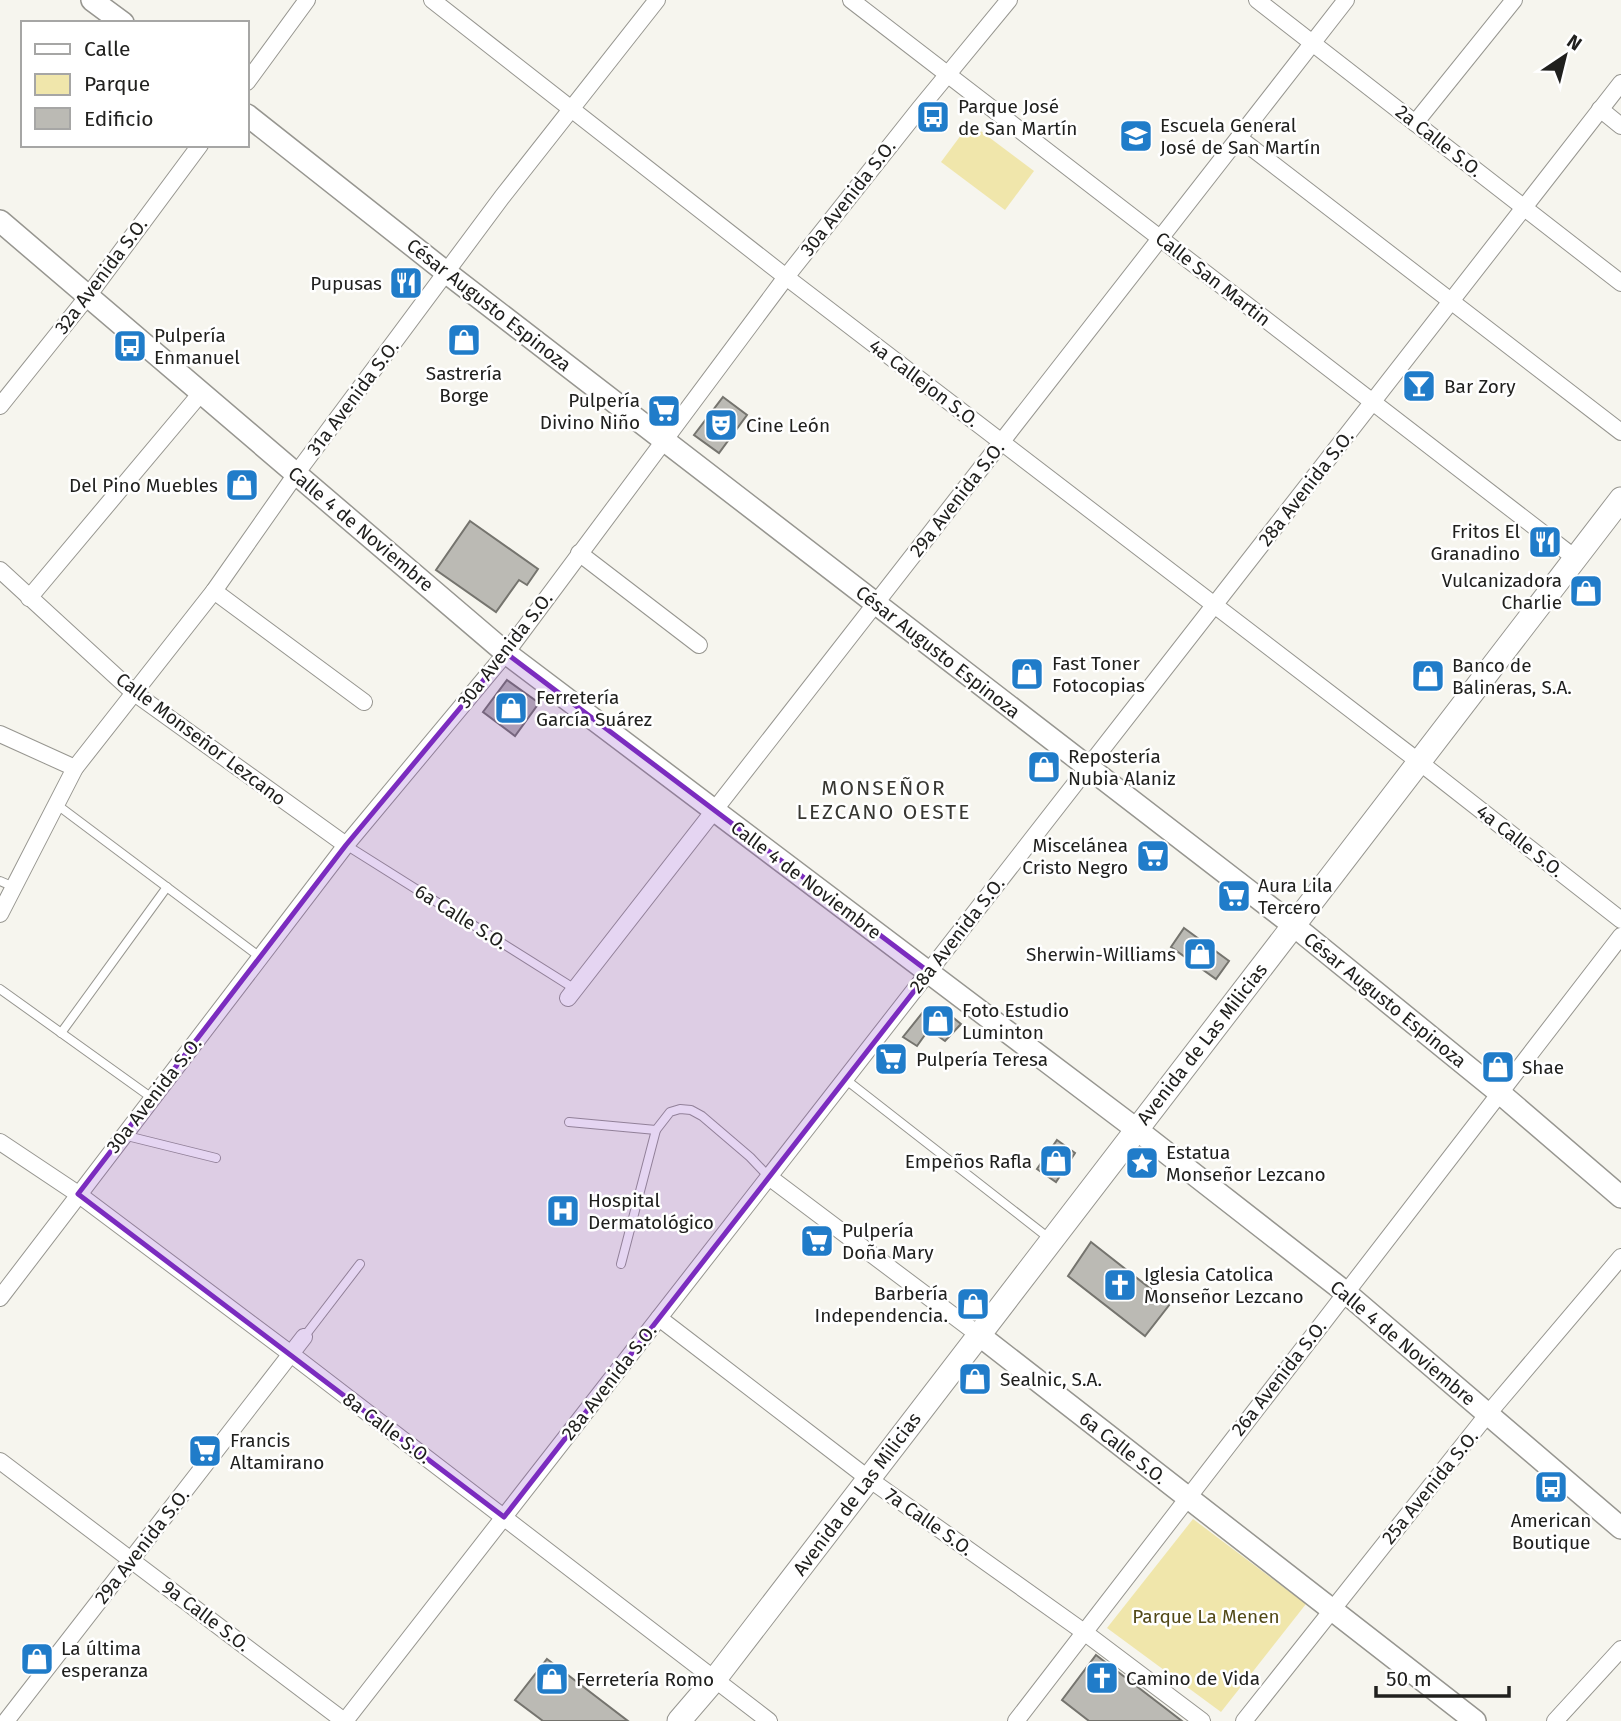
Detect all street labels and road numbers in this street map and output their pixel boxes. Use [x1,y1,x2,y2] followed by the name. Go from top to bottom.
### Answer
[1391,100,1487,182] street label: 2a Calle S.O.
[796,135,900,261] street label: 30a Avenida S.O.
[50,213,152,339] street label: 32a Avenida S.O.
[1151,227,1275,331] street label: Calle San Martin
[402,234,576,376] street label: César Augusto Espinoza
[864,334,984,432] street label: 4a Callejon S.O.
[302,336,404,460] street label: 31a Avenida S.O.
[1254,425,1358,551] street label: 28a Avenida S.O.
[905,437,1009,561] street label: 29a Avenida S.O.
[284,461,438,597] street label: Calle 4 de Noviembre
[851,581,1025,723] street label: César Augusto Espinoza
[453,587,557,713] street label: 30a Avenida S.O.
[112,668,290,810] street label: Calle Monseñor Lezcano
[1472,800,1568,882] street label: 4a Calle S.O.
[726,816,886,944] street label: Calle 4 de Noviembre
[905,872,1009,998] street label: 28a Avenida S.O.
[411,880,511,954] street label: 6a Calle S.O.
[1299,927,1471,1073] street label: César Augusto Espinoza
[1132,959,1272,1129] street label: Avenida de Las Milicias
[102,1032,206,1158] street label: 30a Avenida S.O.
[1326,1275,1480,1411] street label: Calle 4 de Noviembre
[1227,1316,1331,1440] street label: 26a Avenida S.O.
[557,1319,661,1445] street label: 28a Avenida S.O.
[338,1387,436,1469] street label: 8a Calle S.O.
[1075,1407,1171,1489] street label: 6a Calle S.O.
[788,1408,926,1580] street label: Avenida de Las Milicias
[1377,1425,1483,1549] street label: 25a Avenida S.O.
[881,1483,977,1561] street label: 7a Calle S.O.
[90,1484,194,1608] street label: 29a Avenida S.O.
[158,1576,254,1656] street label: 9a Calle S.O.

